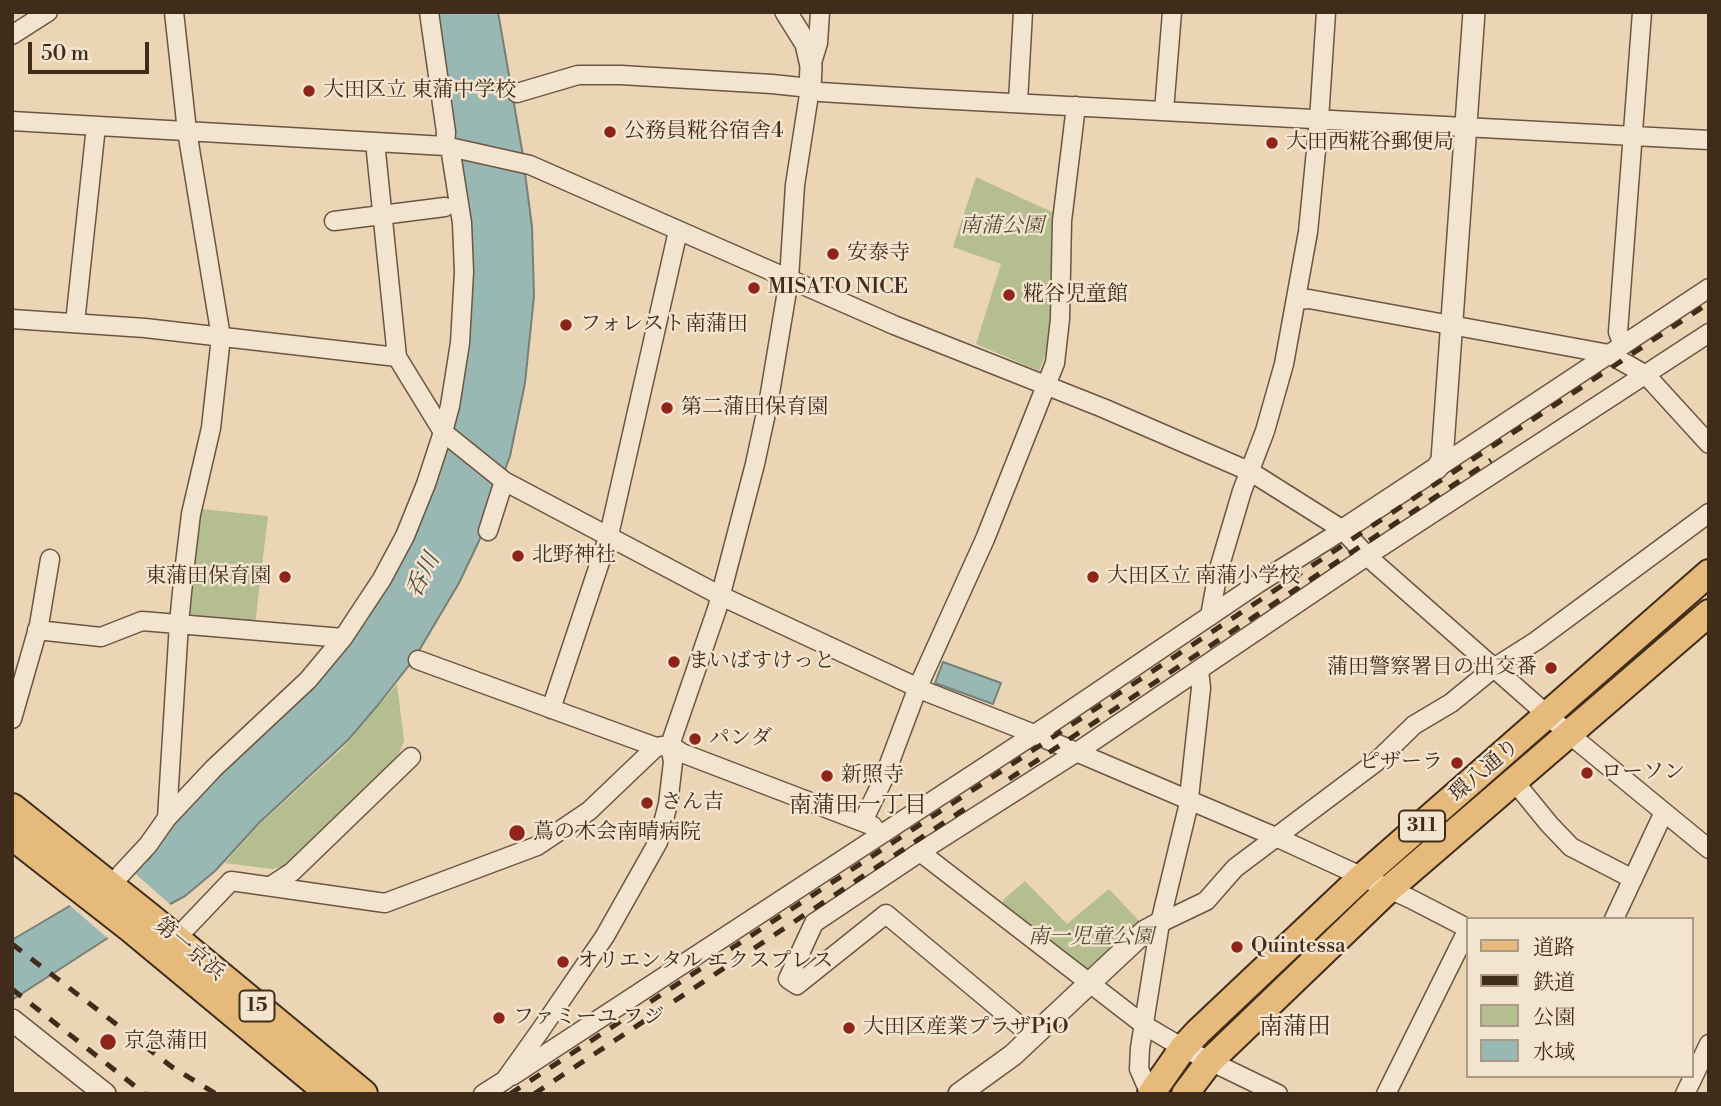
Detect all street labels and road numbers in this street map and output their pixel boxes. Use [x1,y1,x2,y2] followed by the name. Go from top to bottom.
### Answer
[1445,734,1525,808] street label: 環八通り
[1399,810,1445,842] road number: 311
[149,913,229,987] street label: 第一京浜
[240,990,274,1022] road number: 15

